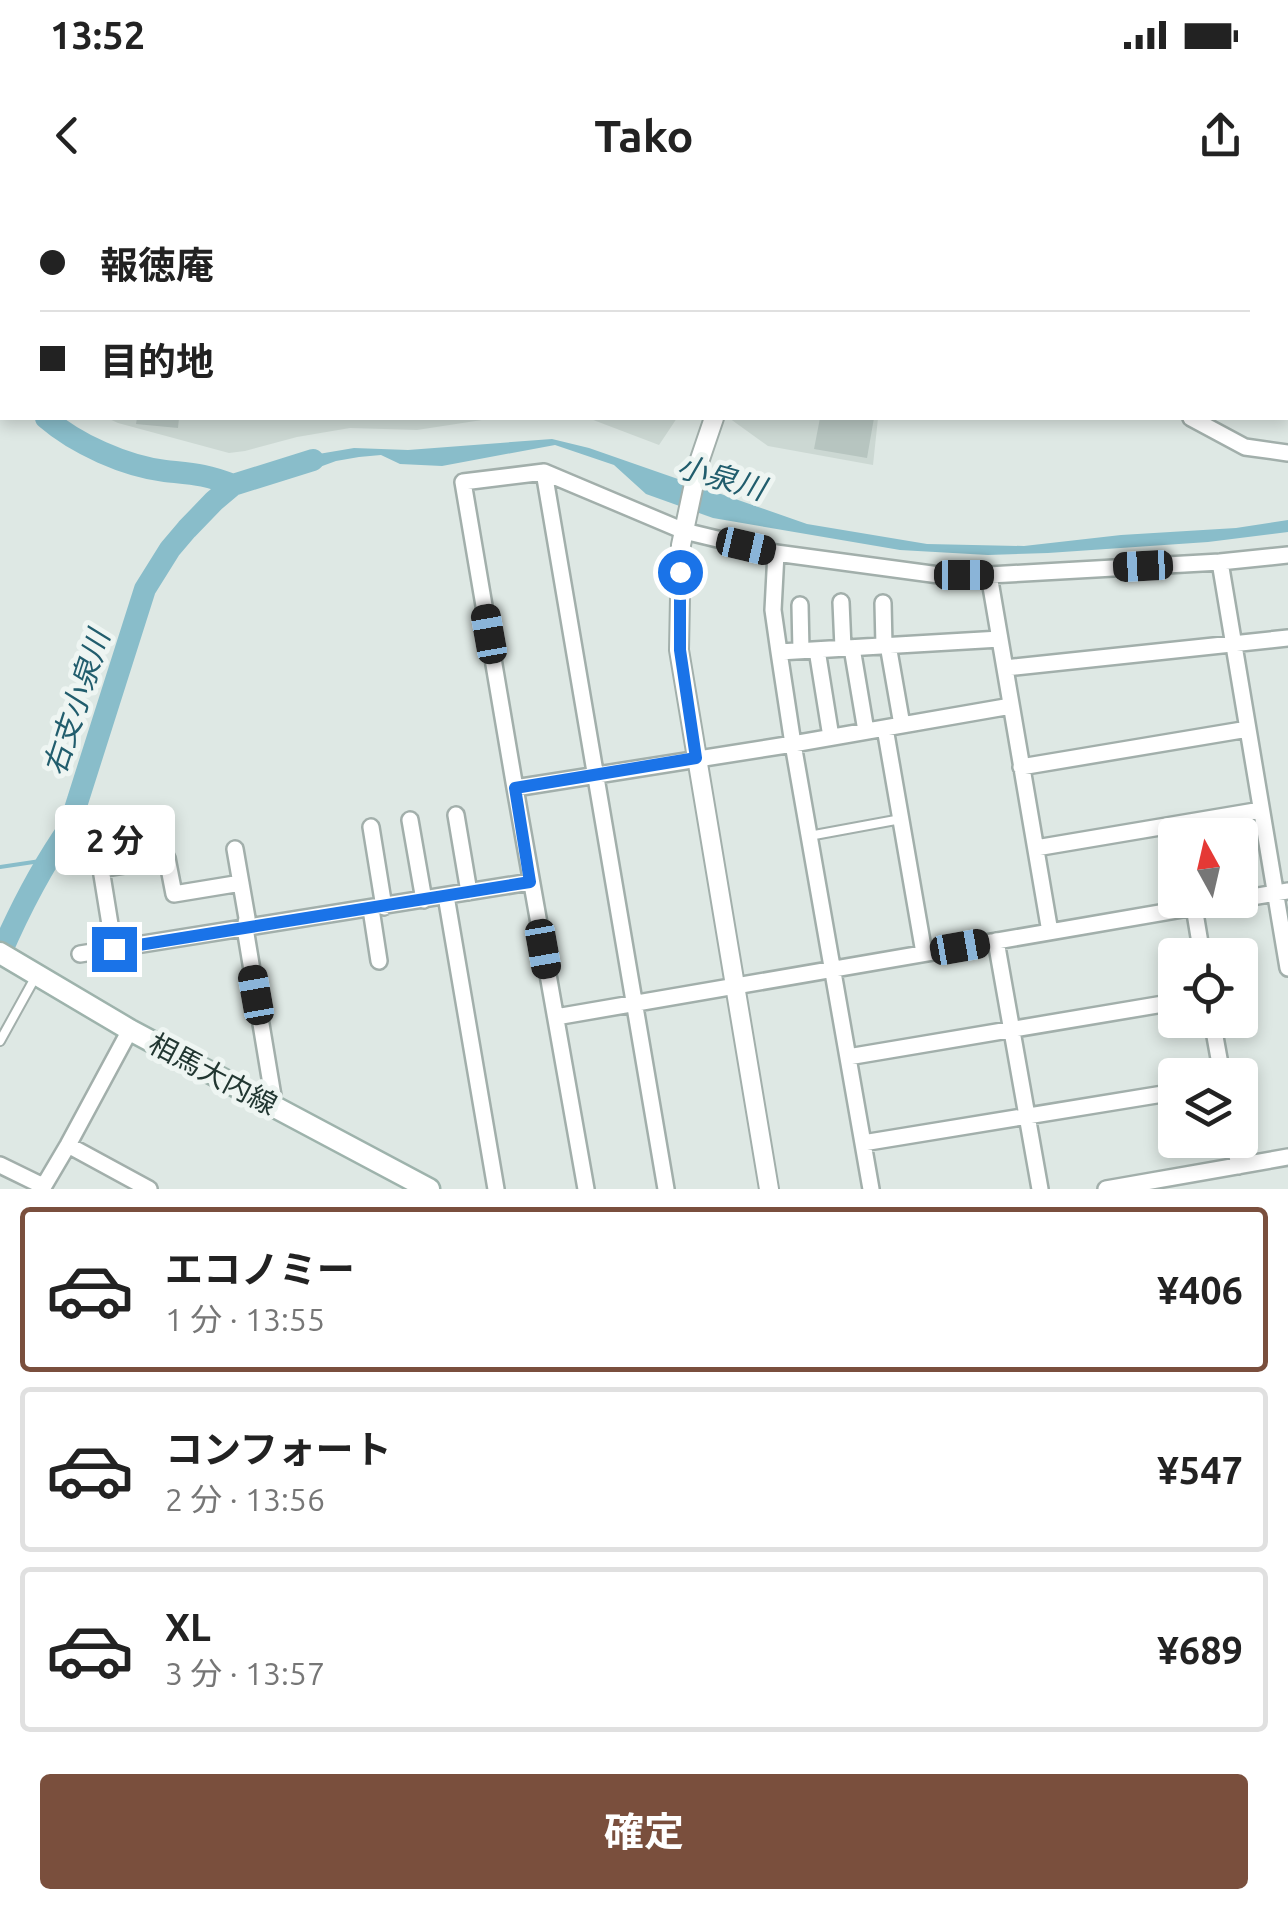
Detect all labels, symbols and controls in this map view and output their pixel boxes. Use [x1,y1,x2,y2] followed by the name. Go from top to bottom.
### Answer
[50,14,145,56] text: 13:52
[40,108,95,163] icon: back
[1193,108,1248,163] icon: share
[594,110,694,161] text: Tako
[100,244,214,286] text: 報徳庵
[100,340,214,382] text: 目的地
[673,448,772,507] water label: 小泉川
[713,525,779,567] car
[1112,549,1174,583] car
[658,550,703,595] route start
[934,560,994,590] car
[469,602,509,666] car
[37,623,116,779] water label: 右支小泉川
[54,804,174,874] callout: 2 分
[1158,818,1258,918] north arrow
[1158,818,1258,1158] map controls
[86,822,144,858] text: 2 分
[523,917,563,981] car
[92,927,137,972] route end
[928,927,992,967] car
[1158,938,1258,1038] button: locate
[236,963,276,1027] car
[144,1027,282,1120] street label: 相馬大内線
[1158,1058,1258,1158] button: layers
[45,1245,135,1335] icon: car
[165,1248,355,1290] text: エコノミー
[1157,1269,1243,1311] text: ¥406
[165,1301,325,1337] text: 1 分 · 13:55
[45,1425,135,1515] icon: car
[165,1428,392,1470] text: コンフォート
[1157,1449,1243,1491] text: ¥547
[165,1481,325,1517] text: 2 分 · 13:56
[45,1605,135,1695] icon: car
[165,1606,211,1648] text: XL
[1157,1629,1243,1671] text: ¥689
[165,1655,325,1691] text: 3 分 · 13:57
[40,1774,1248,1889] button: 確定

